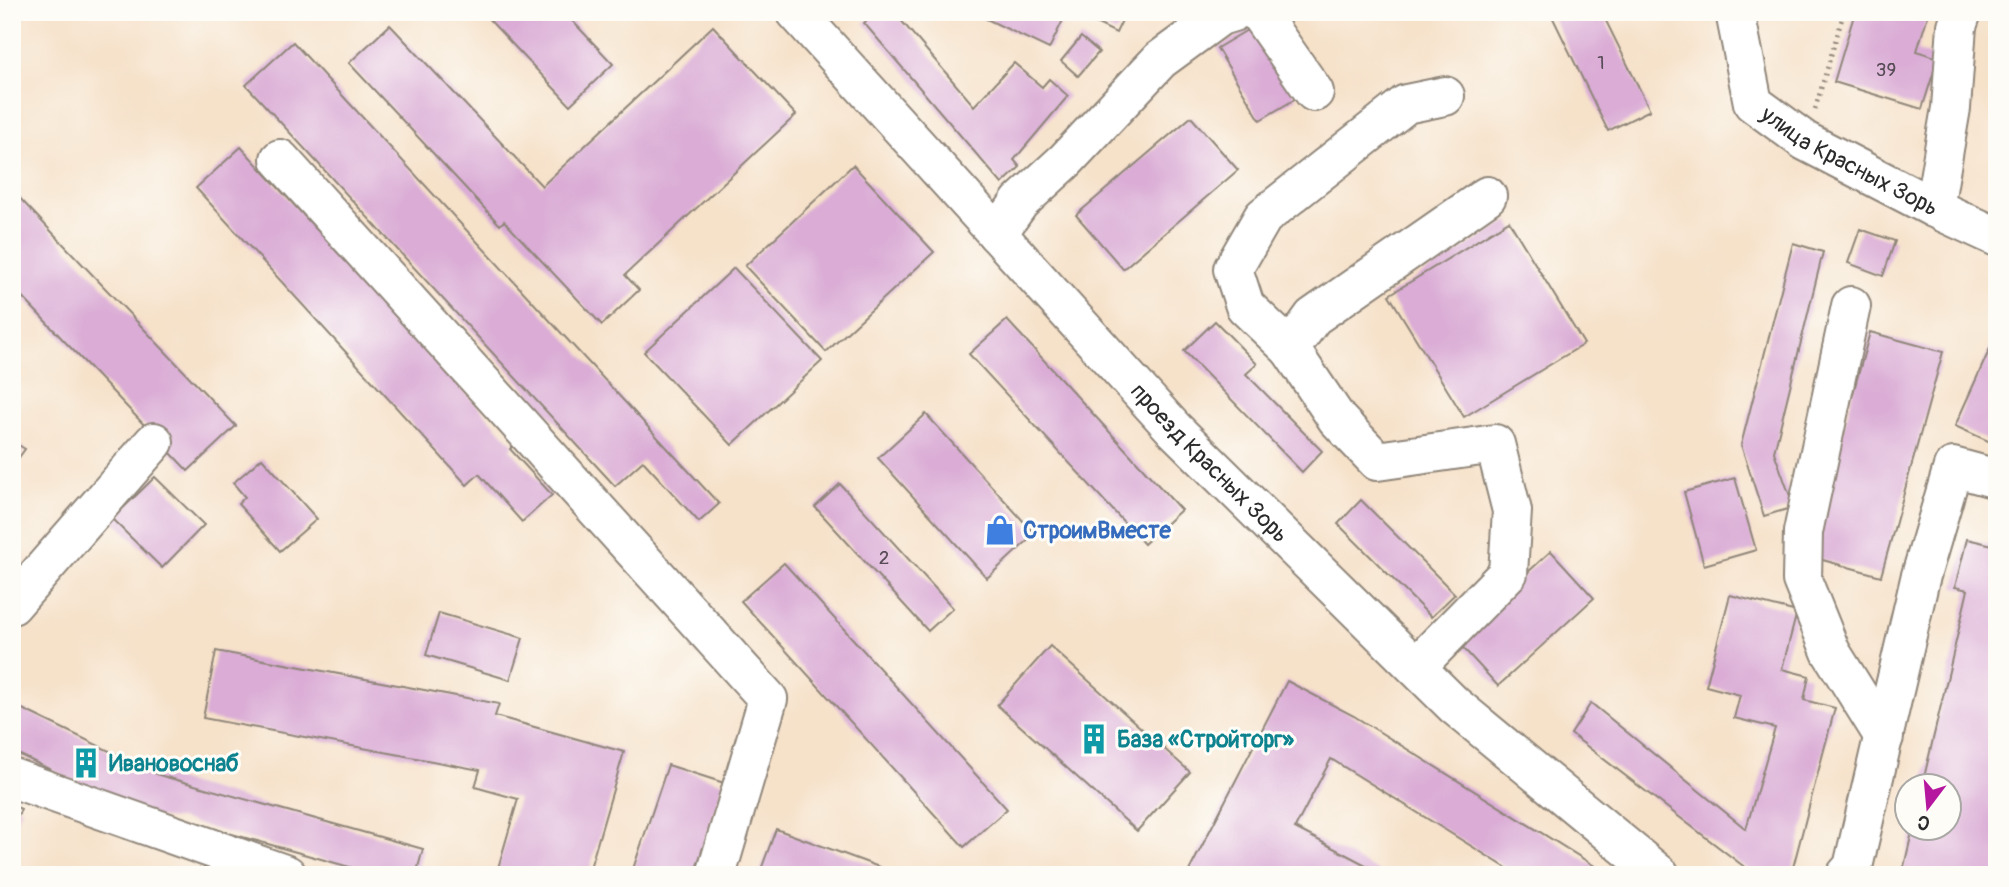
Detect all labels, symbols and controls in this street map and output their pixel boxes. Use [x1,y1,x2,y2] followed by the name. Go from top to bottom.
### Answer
[1597,51,1605,75] house number: 1
[1876,58,1896,82] house number: 39
[1755,99,1943,222] street label: улица Красных Зорь
[1125,377,1295,549] street label: проезд Красных Зорь
[983,513,1017,547] shop icon: СтроимВместе
[1023,516,1172,545] place label: СтроимВместе
[879,546,889,570] house number: 2
[1077,722,1111,756] building icon: База «Стройторг»
[1117,725,1294,754] place label: База «Стройторг»
[69,746,103,780] building icon: Ивановоснаб
[109,749,239,778] place label: Ивановоснаб
[1894,772,1964,842] north arrow
[1914,809,1933,836] text: С

